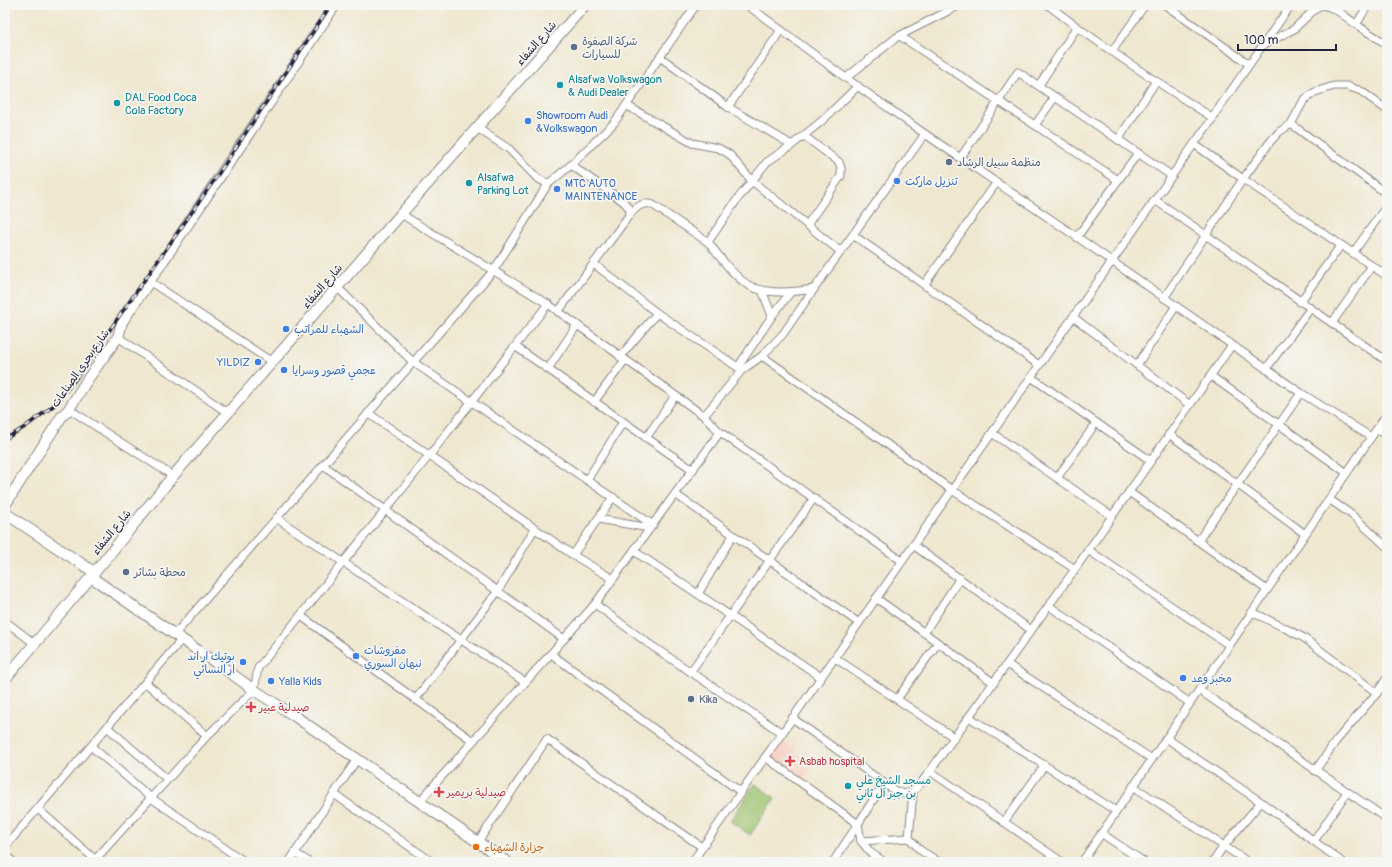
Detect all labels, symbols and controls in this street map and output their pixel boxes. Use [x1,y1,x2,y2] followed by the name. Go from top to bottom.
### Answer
[514,18,561,70] street label: شارع الشفاء
[1238,26,1336,52] scale bar
[1244,33,1279,48] text: 100 m
[582,35,637,61] place label: شركة الصفوة للسيارات
[569,42,579,52] marker: شركة الصفوة للسيارات
[568,73,662,99] place label: Alsafwa Volkswagon & Audi Dealer
[555,80,565,90] marker: Alsafwa Volkswagon & Audi Dealer
[125,91,197,117] place label: DAL Food Coca Cola Factory
[112,98,122,108] marker: DAL Food Coca Cola Factory
[536,109,608,135] place label: Showroom Audi &Volkswagon
[523,116,533,126] marker: Showroom Audi &Volkswagon
[957,156,1041,170] place label: منظمة سبيل الرشاد
[944,157,954,167] marker: منظمة سبيل الرشاد
[477,171,529,197] place label: Alsafwa Parking Lot
[905,175,958,188] place label: تنزيل ماركت
[892,176,902,186] marker: تنزيل ماركت
[565,177,637,203] place label: MTC AUTO MAINTENANCE
[464,178,474,188] marker: Alsafwa Parking Lot
[552,184,562,194] marker: MTC AUTO MAINTENANCE
[300,261,347,313] street label: شارع الشفاء
[294,323,364,337] place label: الشهباء للمراتب
[281,324,291,334] marker: الشهباء للمراتب
[49,327,114,411] street label: شارع بحرى الصناعات
[216,356,250,369] place label: YILDIZ
[253,357,263,367] marker: YILDIZ
[292,364,376,381] place label: عجمي قصور وسرايا
[279,365,289,375] marker: عجمي قصور وسرايا
[89,507,135,559] street label: شارع الشفاء
[133,566,186,580] place label: محطة بشائر
[121,567,131,577] marker: محطة بشائر
[364,644,422,672] place label: مفروشات نبهان السوري
[187,650,235,680] place label: بوتيك ار اند ار النسائي
[351,651,361,661] marker: مفروشات نبهان السوري
[238,657,248,667] marker: بوتيك ار اند ار النسائي
[1191,672,1232,686] place label: مخبز وعد
[1178,673,1188,683] marker: مخبز وعد
[278,675,322,688] place label: Yalla Kids
[266,676,276,686] marker: Yalla Kids
[699,693,717,706] place label: Kika
[686,694,696,704] marker: Kika
[258,701,309,715] place label: صيدلية عبير
[246,702,256,712] marker: صيدلية عبير
[784,755,796,767] marker: Asbab hospital
[799,755,865,768] place label: Asbab hospital
[856,774,931,804] place label: مسجد الشيخ علي بن جبر آل ثاني
[843,781,853,791] marker: مسجد الشيخ علي بن جبر آل ثاني
[446,786,506,800] place label: صيدلية بريمير
[434,787,444,797] marker: صيدلية بريمير
[484,841,544,855] place label: جزارة الشهباء
[471,842,481,852] marker: جزارة الشهباء

